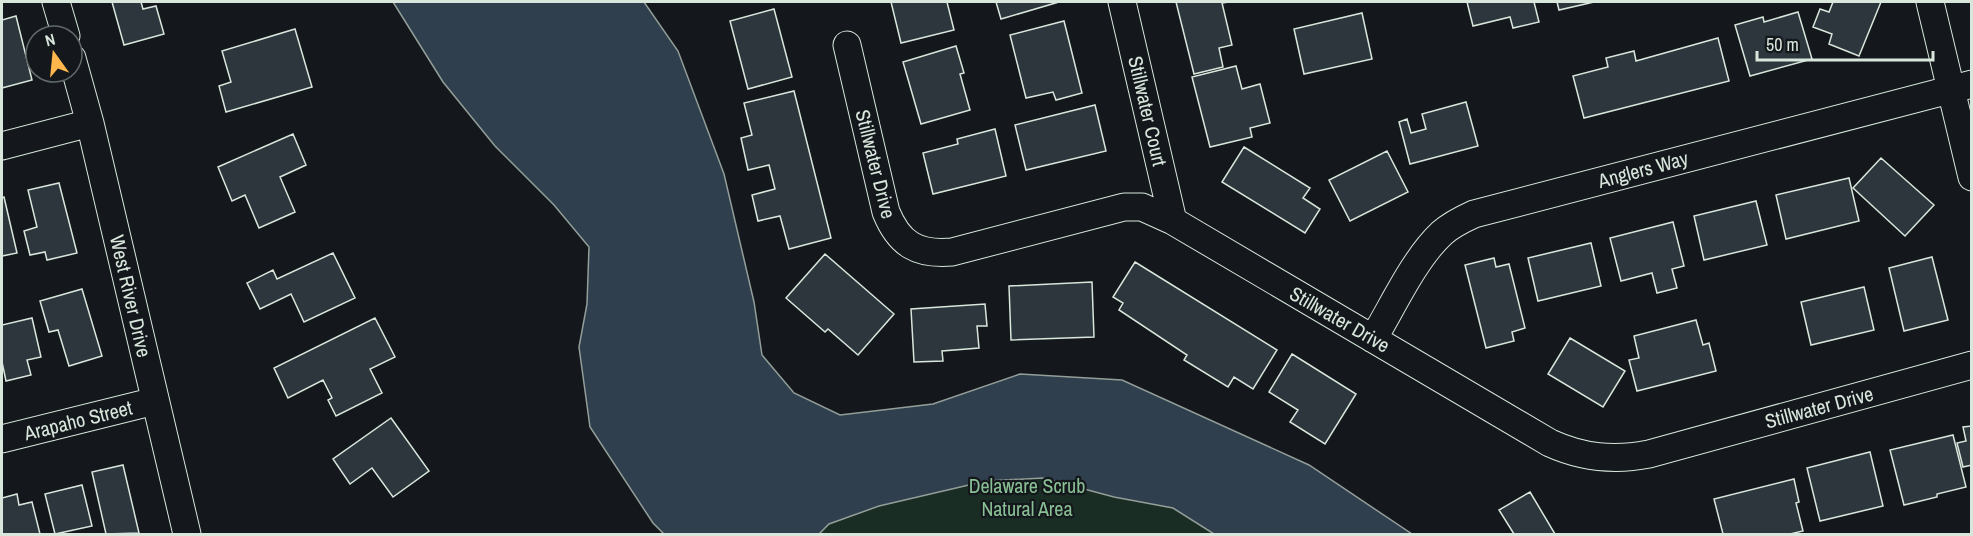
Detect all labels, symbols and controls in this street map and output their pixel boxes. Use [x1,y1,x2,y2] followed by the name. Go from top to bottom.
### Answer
[24,24,84,84] north arrow
[1757,24,1932,62] scale bar
[43,28,58,51] text: N
[1766,32,1799,57] text: 50 m
[1122,53,1174,169] street label: Stillwater Court
[849,107,903,221] street label: Stillwater Drive
[1594,144,1692,194] street label: Anglers Way
[104,232,158,360] street label: West River Drive
[1285,280,1395,358] street label: Stillwater Drive
[1762,380,1876,434] street label: Stillwater Drive
[20,393,135,447] street label: Arapaho Street
[969,472,1085,522] park label: Delaware Scrub Natural Area

